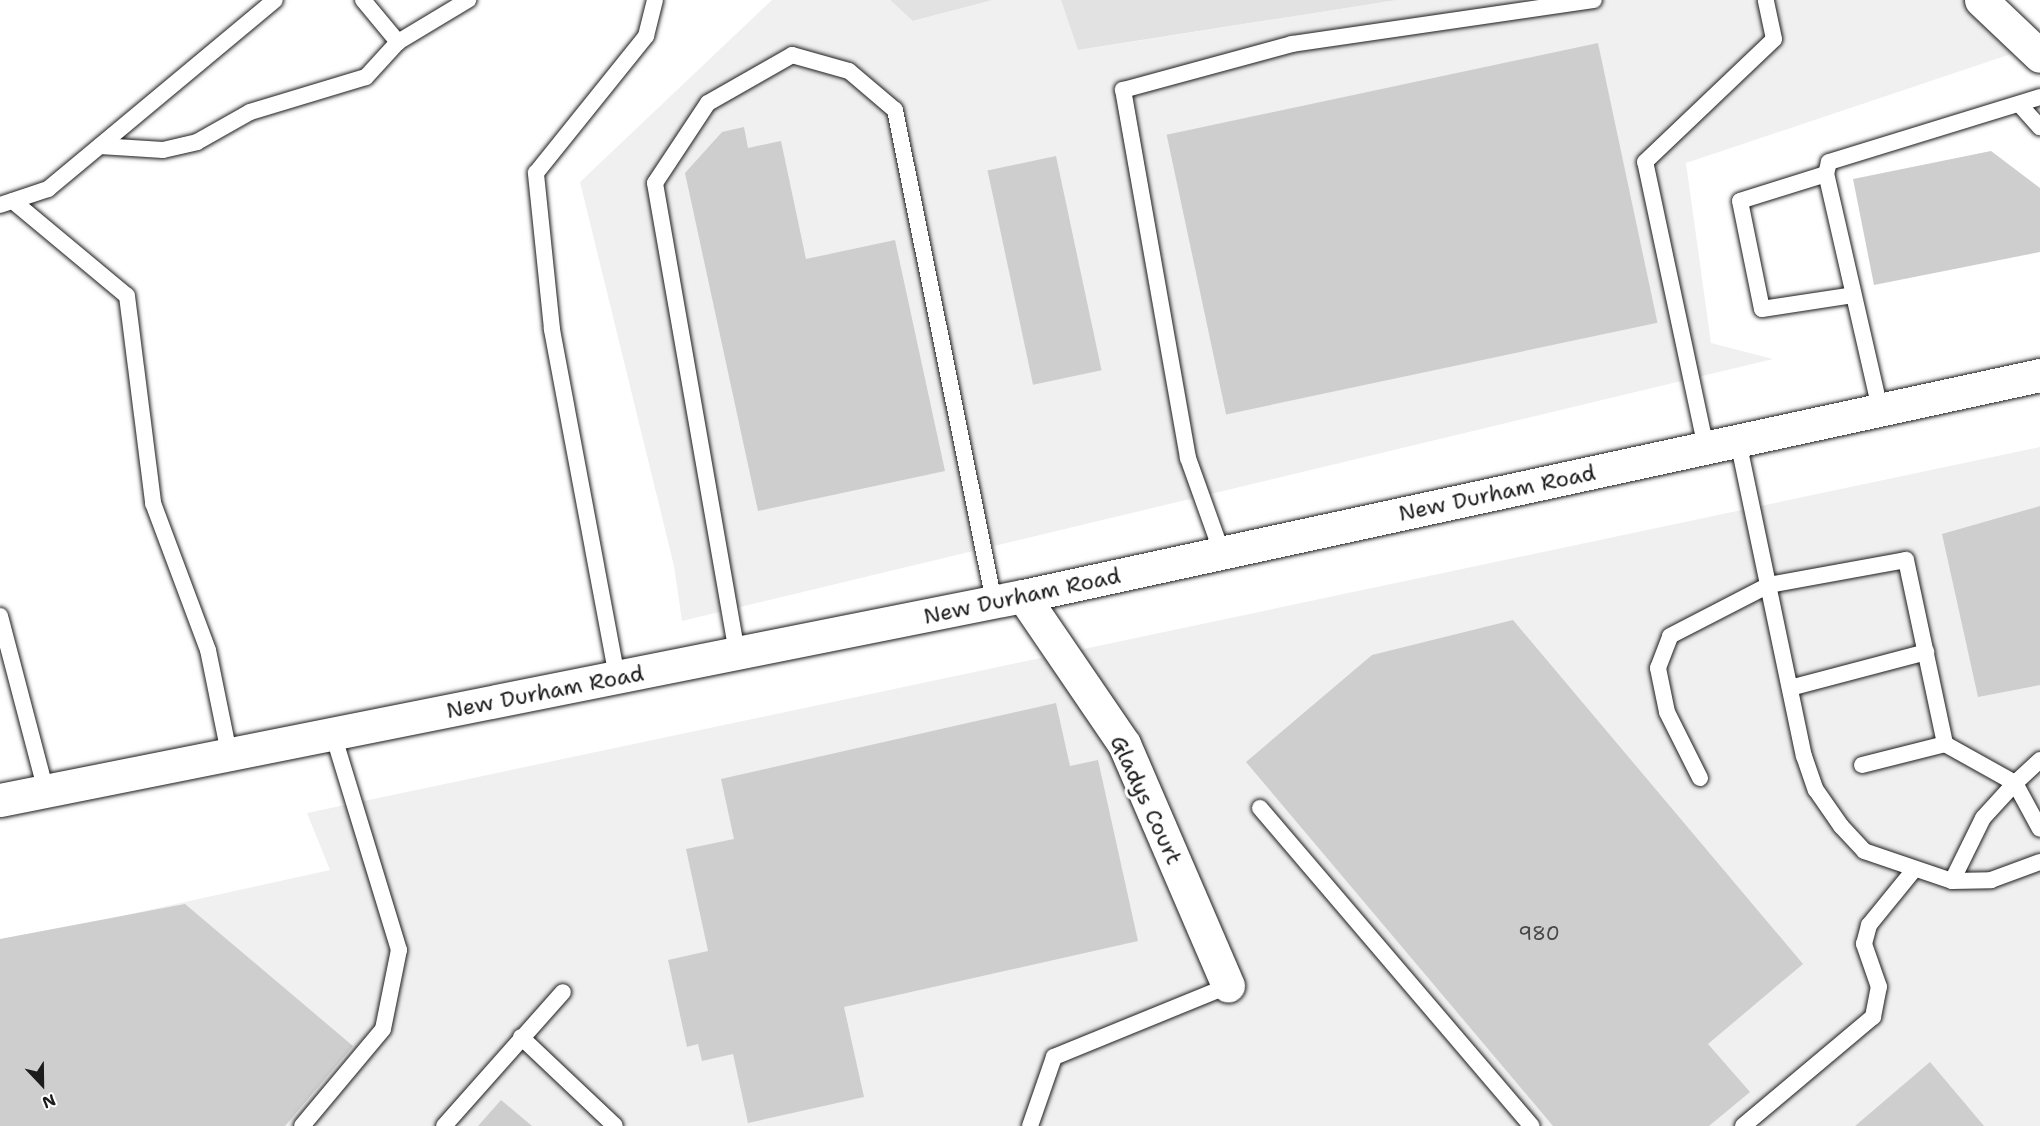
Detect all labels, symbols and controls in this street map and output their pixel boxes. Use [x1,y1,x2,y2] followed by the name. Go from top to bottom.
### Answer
[1396,459,1598,527] street label: New Durham Road
[921,562,1123,630] street label: New Durham Road
[444,660,646,724] street label: New Durham Road
[1105,731,1187,869] street label: Gladys Court
[1518,921,1560,945] house number: 980
[12,1054,72,1114] north arrow
[39,1089,59,1113] text: N

